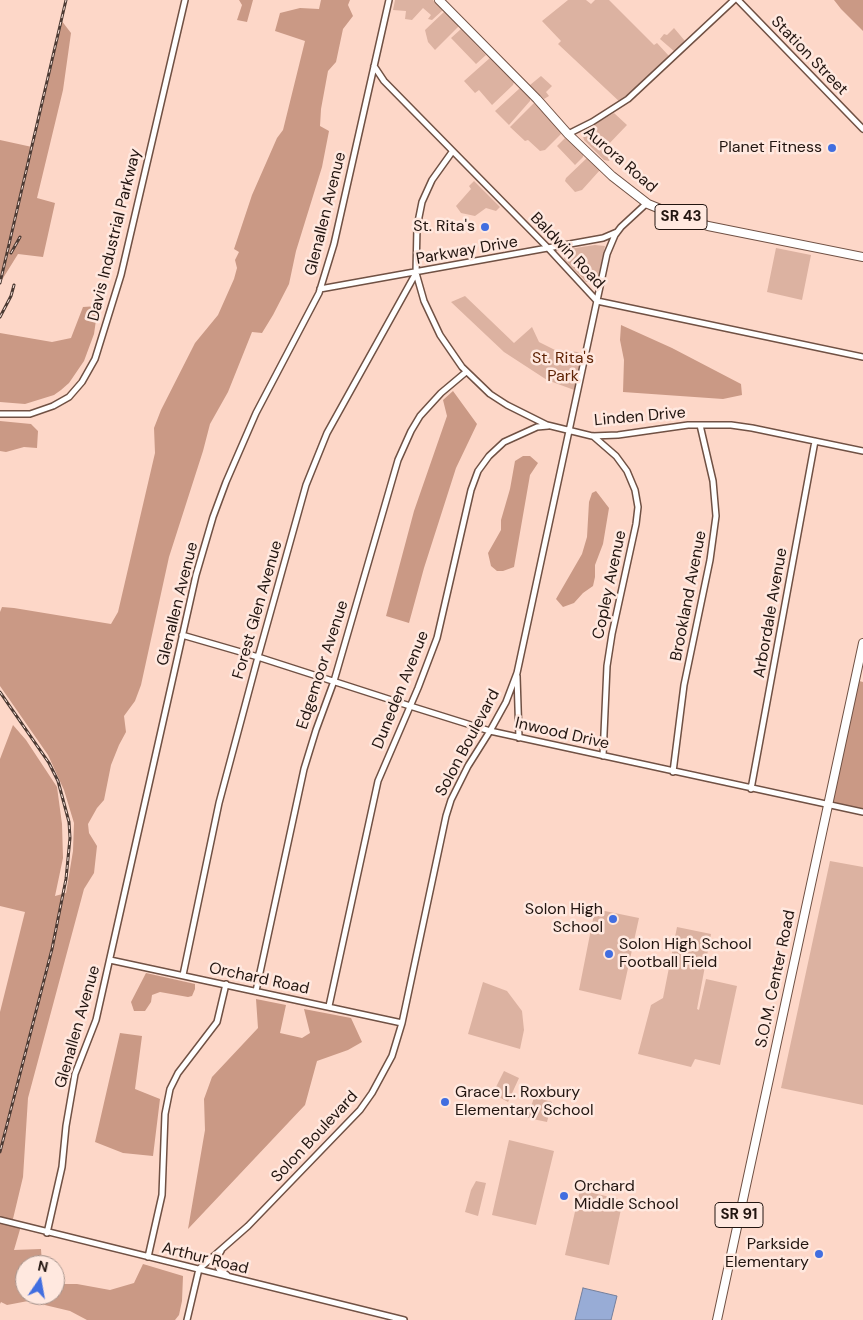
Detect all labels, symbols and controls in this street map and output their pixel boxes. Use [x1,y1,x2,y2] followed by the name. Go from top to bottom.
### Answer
[767,12,851,100] street label: Station Street
[579,123,661,197] street label: Aurora Road
[719,138,822,158] place label: Planet Fitness
[826,142,838,154] marker: Planet Fitness
[84,147,146,323] street label: Davis Industrial Parkway
[301,150,351,278] street label: Glenallen Avenue
[655,204,707,230] road number: SR 43
[526,209,608,293] street label: Baldwin Road
[413,217,475,237] place label: St. Rita's
[479,221,491,233] marker: St. Rita's
[415,233,519,269] street label: Parkway Drive
[532,349,594,387] park label: St. Rita's Park
[593,403,687,431] street label: Linden Drive
[589,529,631,641] street label: Copley Avenue
[667,529,711,663] street label: Brookland Avenue
[229,539,287,681] street label: Forest Glen Avenue
[153,540,203,668] street label: Glenallen Avenue
[750,546,792,680] street label: Arbordale Avenue
[293,598,353,732] street label: Edgemoor Avenue
[369,628,433,752] street label: Duneden Avenue
[432,686,504,800] street label: Solon Boulevard
[513,714,611,754] street label: Inwood Drive
[525,900,603,938] place label: Solon High School
[752,908,800,1050] street label: S.O.M. Center Road
[607,913,619,925] marker: Solon High School
[619,935,752,973] place label: Solon High School Football Field
[603,948,615,960] marker: Solon High School Football Field
[207,959,311,999] street label: Orchard Road
[51,963,105,1091] street label: Glenallen Avenue
[455,1083,593,1121] place label: Grace L. Roxbury Elementary School
[268,1087,362,1187] street label: Solon Boulevard
[439,1096,451,1108] marker: Grace L. Roxbury Elementary School
[574,1177,678,1215] place label: Orchard Middle School
[558,1190,570,1202] marker: Orchard Middle School
[715,1202,763,1228] road number: SR 91
[725,1235,809,1273] place label: Parkside Elementary
[160,1239,250,1279] street label: Arthur Road
[813,1248,825,1260] marker: Parkside Elementary
[15,1255,65,1305] north arrow
[36,1256,50,1276] text: N

